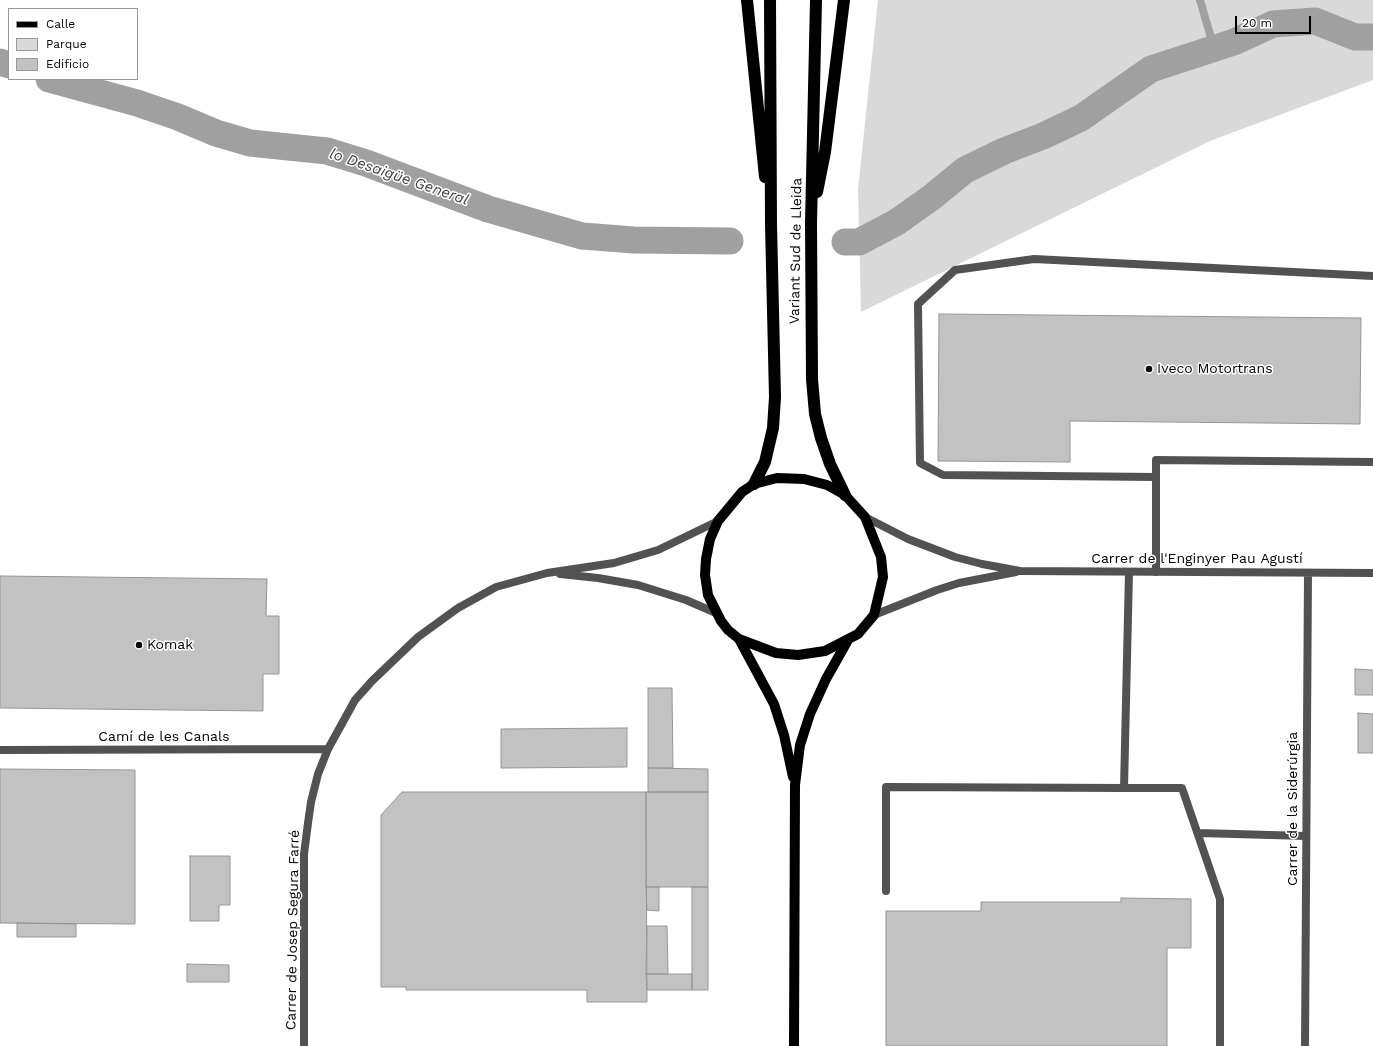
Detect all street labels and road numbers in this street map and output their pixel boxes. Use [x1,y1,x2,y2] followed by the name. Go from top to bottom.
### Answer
[786,178,806,324] street label: Variant Sud de Lleida
[1091,551,1303,567] street label: Carrer de l'Enginyer Pau Agustí
[98,729,230,745] street label: Camí de les Canals
[1285,732,1301,886] street label: Carrer de la Siderúrgia
[283,830,303,1030] street label: Carrer de Josep Segura Farré

